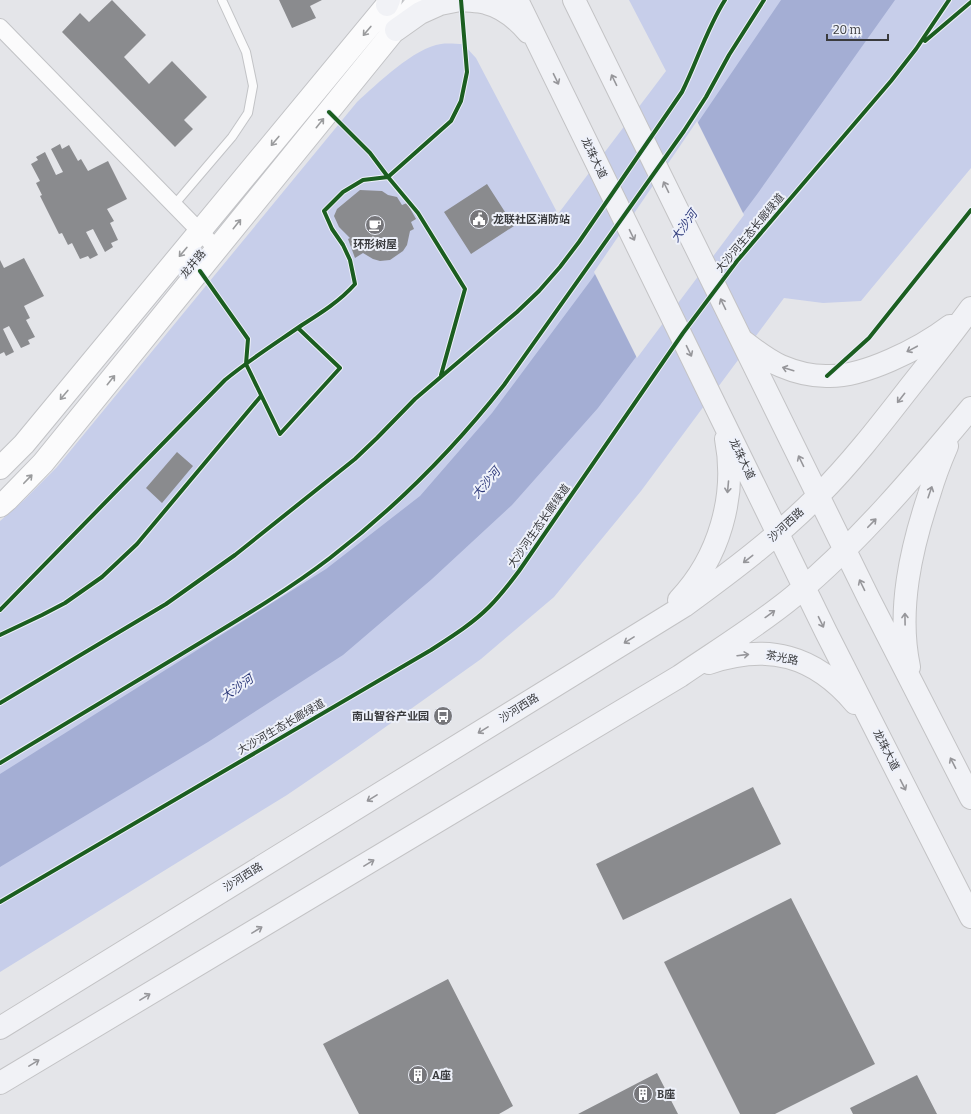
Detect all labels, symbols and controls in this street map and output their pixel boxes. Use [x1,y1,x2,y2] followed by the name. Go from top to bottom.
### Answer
[827,16,888,42] scale bar
[833,23,862,37] text: 20 m
[362,25,371,36] one-way arrow
[553,73,560,85] one-way arrow
[610,75,617,87] one-way arrow
[315,118,324,129] one-way arrow
[579,135,609,181] street label: 龙珠大道
[270,136,279,147] one-way arrow
[662,181,669,193] one-way arrow
[713,191,787,275] street label: 大沙河生态长廊绿道
[668,206,701,245] water label: 大沙河
[468,208,490,230] public building icon: 龙联社区消防站
[493,213,570,226] place label: 龙联社区消防站
[364,214,386,236] cafe icon: 环形树屋
[233,219,242,230] one-way arrow
[629,228,636,240] one-way arrow
[353,238,397,251] place label: 环形树屋
[178,247,208,281] street label: 龙井路
[179,247,188,258] one-way arrow
[719,298,726,310] one-way arrow
[686,345,693,357] one-way arrow
[906,346,918,353] one-way arrow
[782,364,794,372] one-way arrow
[107,374,116,385] one-way arrow
[60,390,69,401] one-way arrow
[897,393,905,404] one-way arrow
[727,436,757,482] street label: 龙珠大道
[797,455,804,467] one-way arrow
[469,463,504,501] water label: 大沙河
[23,474,33,484] one-way arrow
[725,480,732,493] one-way arrow
[505,482,573,570] street label: 大沙河生态长廊绿道
[926,487,934,499] one-way arrow
[765,505,807,545] street label: 沙河西路
[867,518,877,528] one-way arrow
[743,554,754,563] one-way arrow
[858,580,865,592] one-way arrow
[764,610,775,618] one-way arrow
[901,613,909,626] one-way arrow
[818,616,826,628] one-way arrow
[624,636,635,644] one-way arrow
[765,648,799,668] street label: 茶光路
[736,651,749,659] one-way arrow
[218,671,257,704] water label: 大沙河
[497,691,541,725] street label: 沙河西路
[235,697,327,757] street label: 大沙河生态长廊绿道
[432,705,454,727] bus stop icon: 南山智谷产业园
[352,710,429,723] place label: 南山智谷产业园
[478,726,489,734] one-way arrow
[870,727,902,773] street label: 龙珠大道
[949,758,956,770] one-way arrow
[900,779,908,791] one-way arrow
[367,794,378,802] one-way arrow
[363,859,374,867] one-way arrow
[221,860,265,894] street label: 沙河西路
[251,925,263,933] one-way arrow
[139,992,151,1000] one-way arrow
[28,1058,40,1066] one-way arrow
[407,1064,429,1086] building icon: A座
[432,1069,451,1082] place label: A座
[632,1083,654,1105] building icon: B座
[657,1088,675,1101] place label: B座

